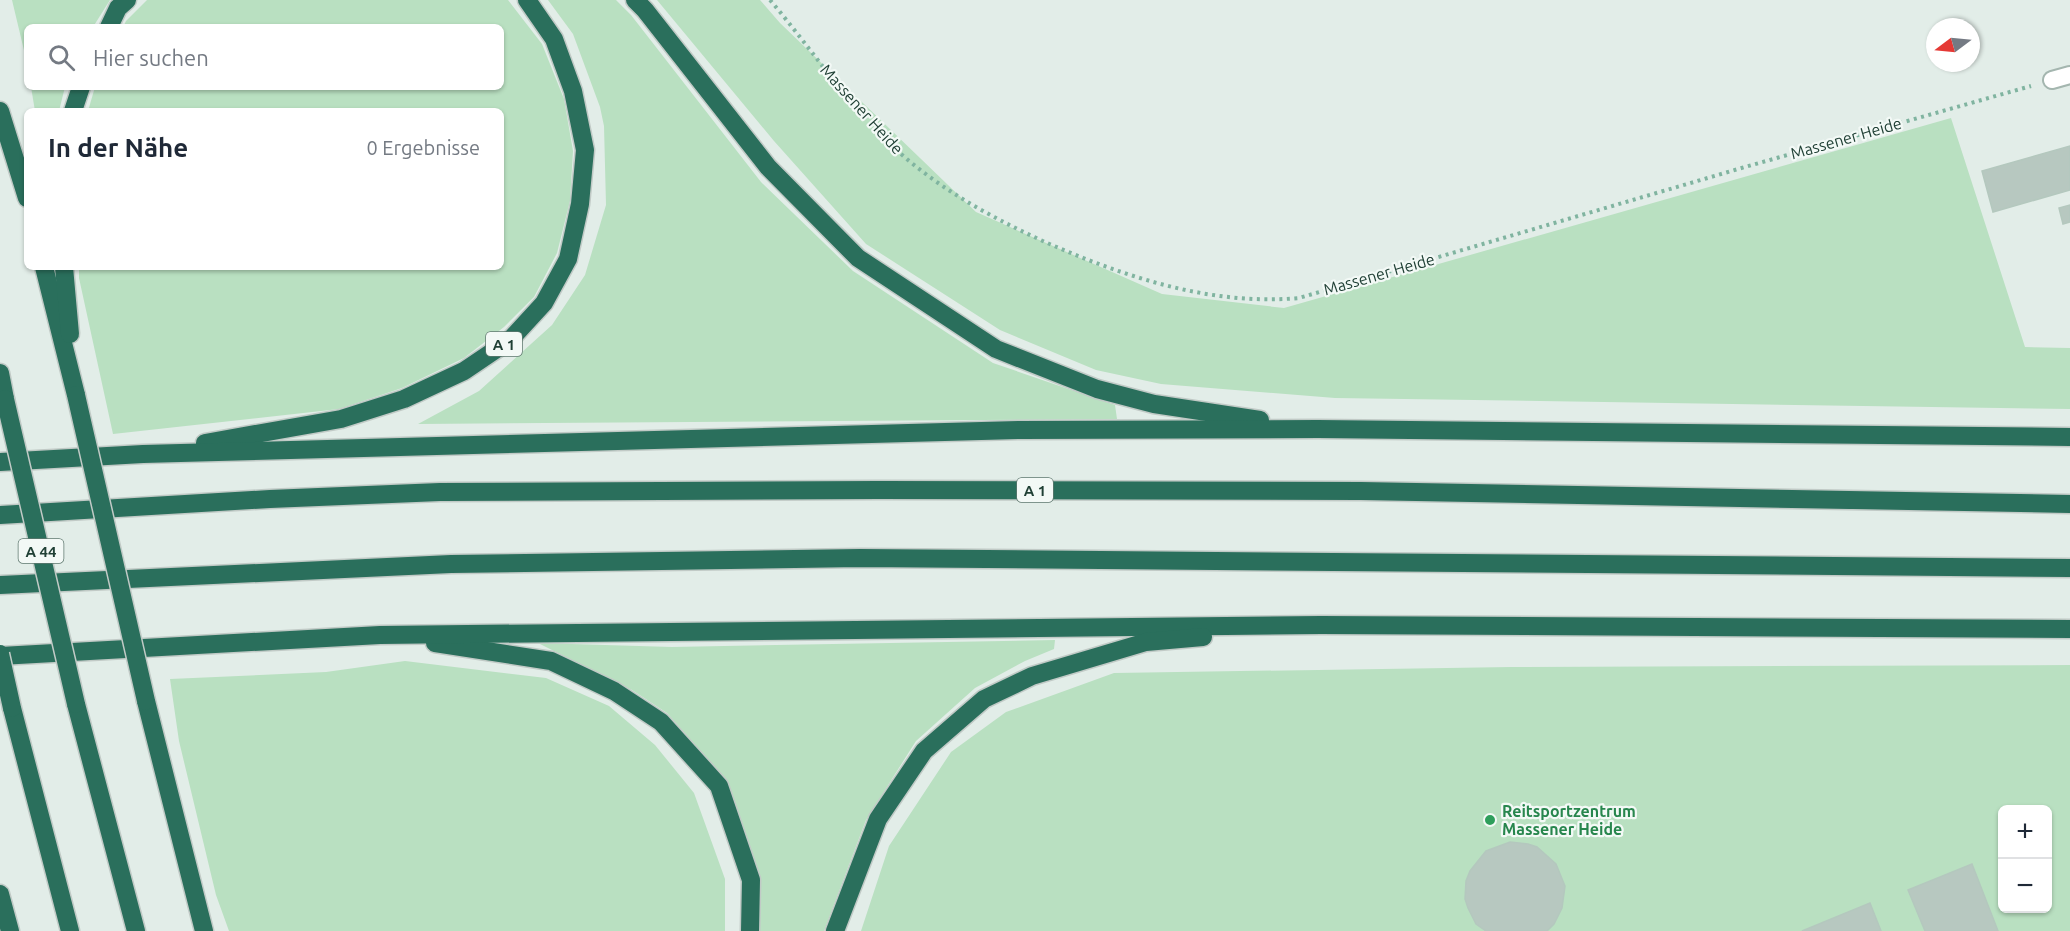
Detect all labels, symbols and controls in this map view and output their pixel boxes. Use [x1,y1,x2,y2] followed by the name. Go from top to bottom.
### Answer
[1926,18,1980,72] north arrow
[24,24,504,90] search box
[45,41,78,74] icon: search
[93,45,209,70] text: Hier suchen
[817,60,907,158] street label: Massener Heide
[1788,114,1904,162] street label: Massener Heide
[48,133,188,162] text: In der Nähe
[366,136,480,159] text: 0 Ergebnisse
[1321,250,1437,298] street label: Massener Heide
[486,332,522,356] road number: A 1
[1017,478,1053,502] road number: A 1
[18,539,63,563] road number: A 44
[1502,802,1636,838] place label: Reitsportzentrum Massener Heide
[1998,805,2052,913] map controls
[1998,805,2052,859] button: +
[1483,813,1497,827] marker: Reitsportzentrum Massener Heide
[1998,859,2052,913] button: −

